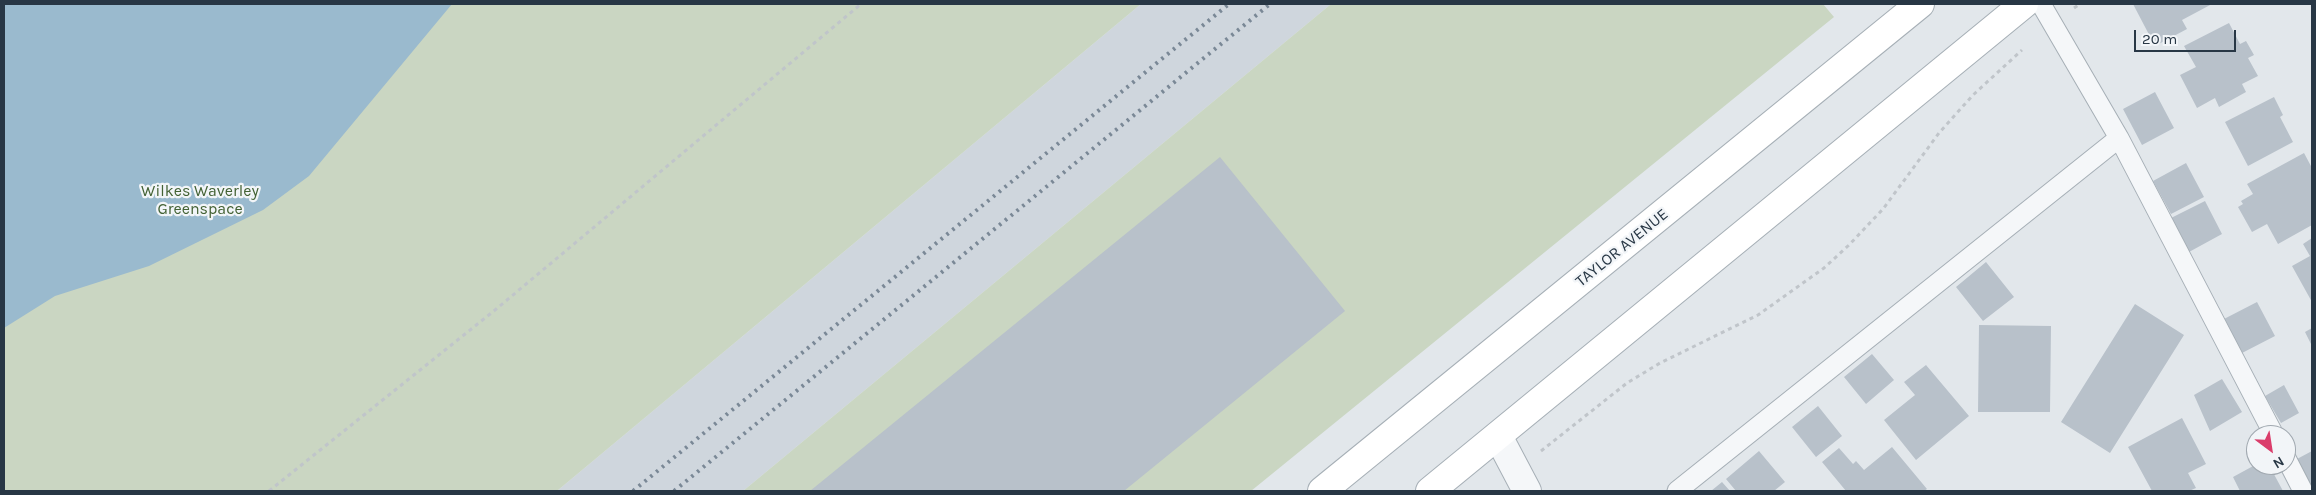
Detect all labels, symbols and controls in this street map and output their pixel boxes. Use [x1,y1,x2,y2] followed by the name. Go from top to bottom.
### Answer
[2136,20,2238,52] scale bar
[2142,30,2177,48] text: 20 m
[141,181,259,219] park label: Wilkes Waverley Greenspace
[1572,205,1672,291] street label: TAYLOR AVENUE
[2246,425,2296,475] north arrow
[2270,453,2287,472] text: N

